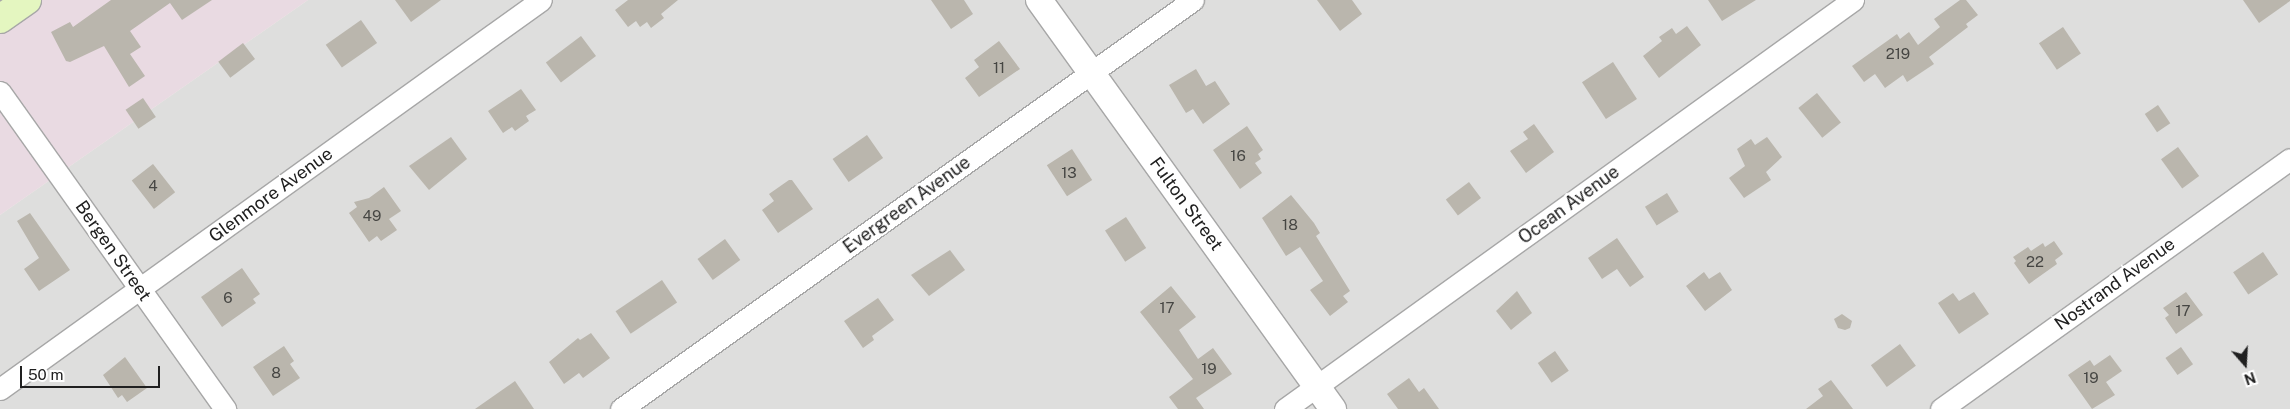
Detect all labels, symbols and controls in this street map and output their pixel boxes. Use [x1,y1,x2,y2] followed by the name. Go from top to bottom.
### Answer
[1886,45,1910,63] house number: 219
[993,59,1005,77] house number: 11
[205,143,337,247] street label: Glenmore Avenue
[1230,147,1246,165] house number: 16
[839,152,975,258] street label: Evergreen Avenue
[1145,153,1227,255] street label: Fulton Street
[1514,161,1624,249] street label: Ocean Avenue
[1061,164,1077,182] house number: 13
[148,177,158,195] house number: 4
[70,197,156,305] street label: Bergen Street
[363,207,381,225] house number: 49
[1282,216,1298,234] house number: 18
[2051,233,2179,335] street label: Nostrand Avenue
[2026,253,2044,271] house number: 22
[223,289,233,307] house number: 6
[1159,299,1175,317] house number: 17
[2175,302,2191,320] house number: 17
[2220,339,2270,389] north arrow
[22,356,162,388] scale bar
[1201,360,1217,378] house number: 19
[271,364,281,382] house number: 8
[28,366,63,383] text: 50 m
[2083,369,2099,387] house number: 19
[2242,369,2258,388] text: N

